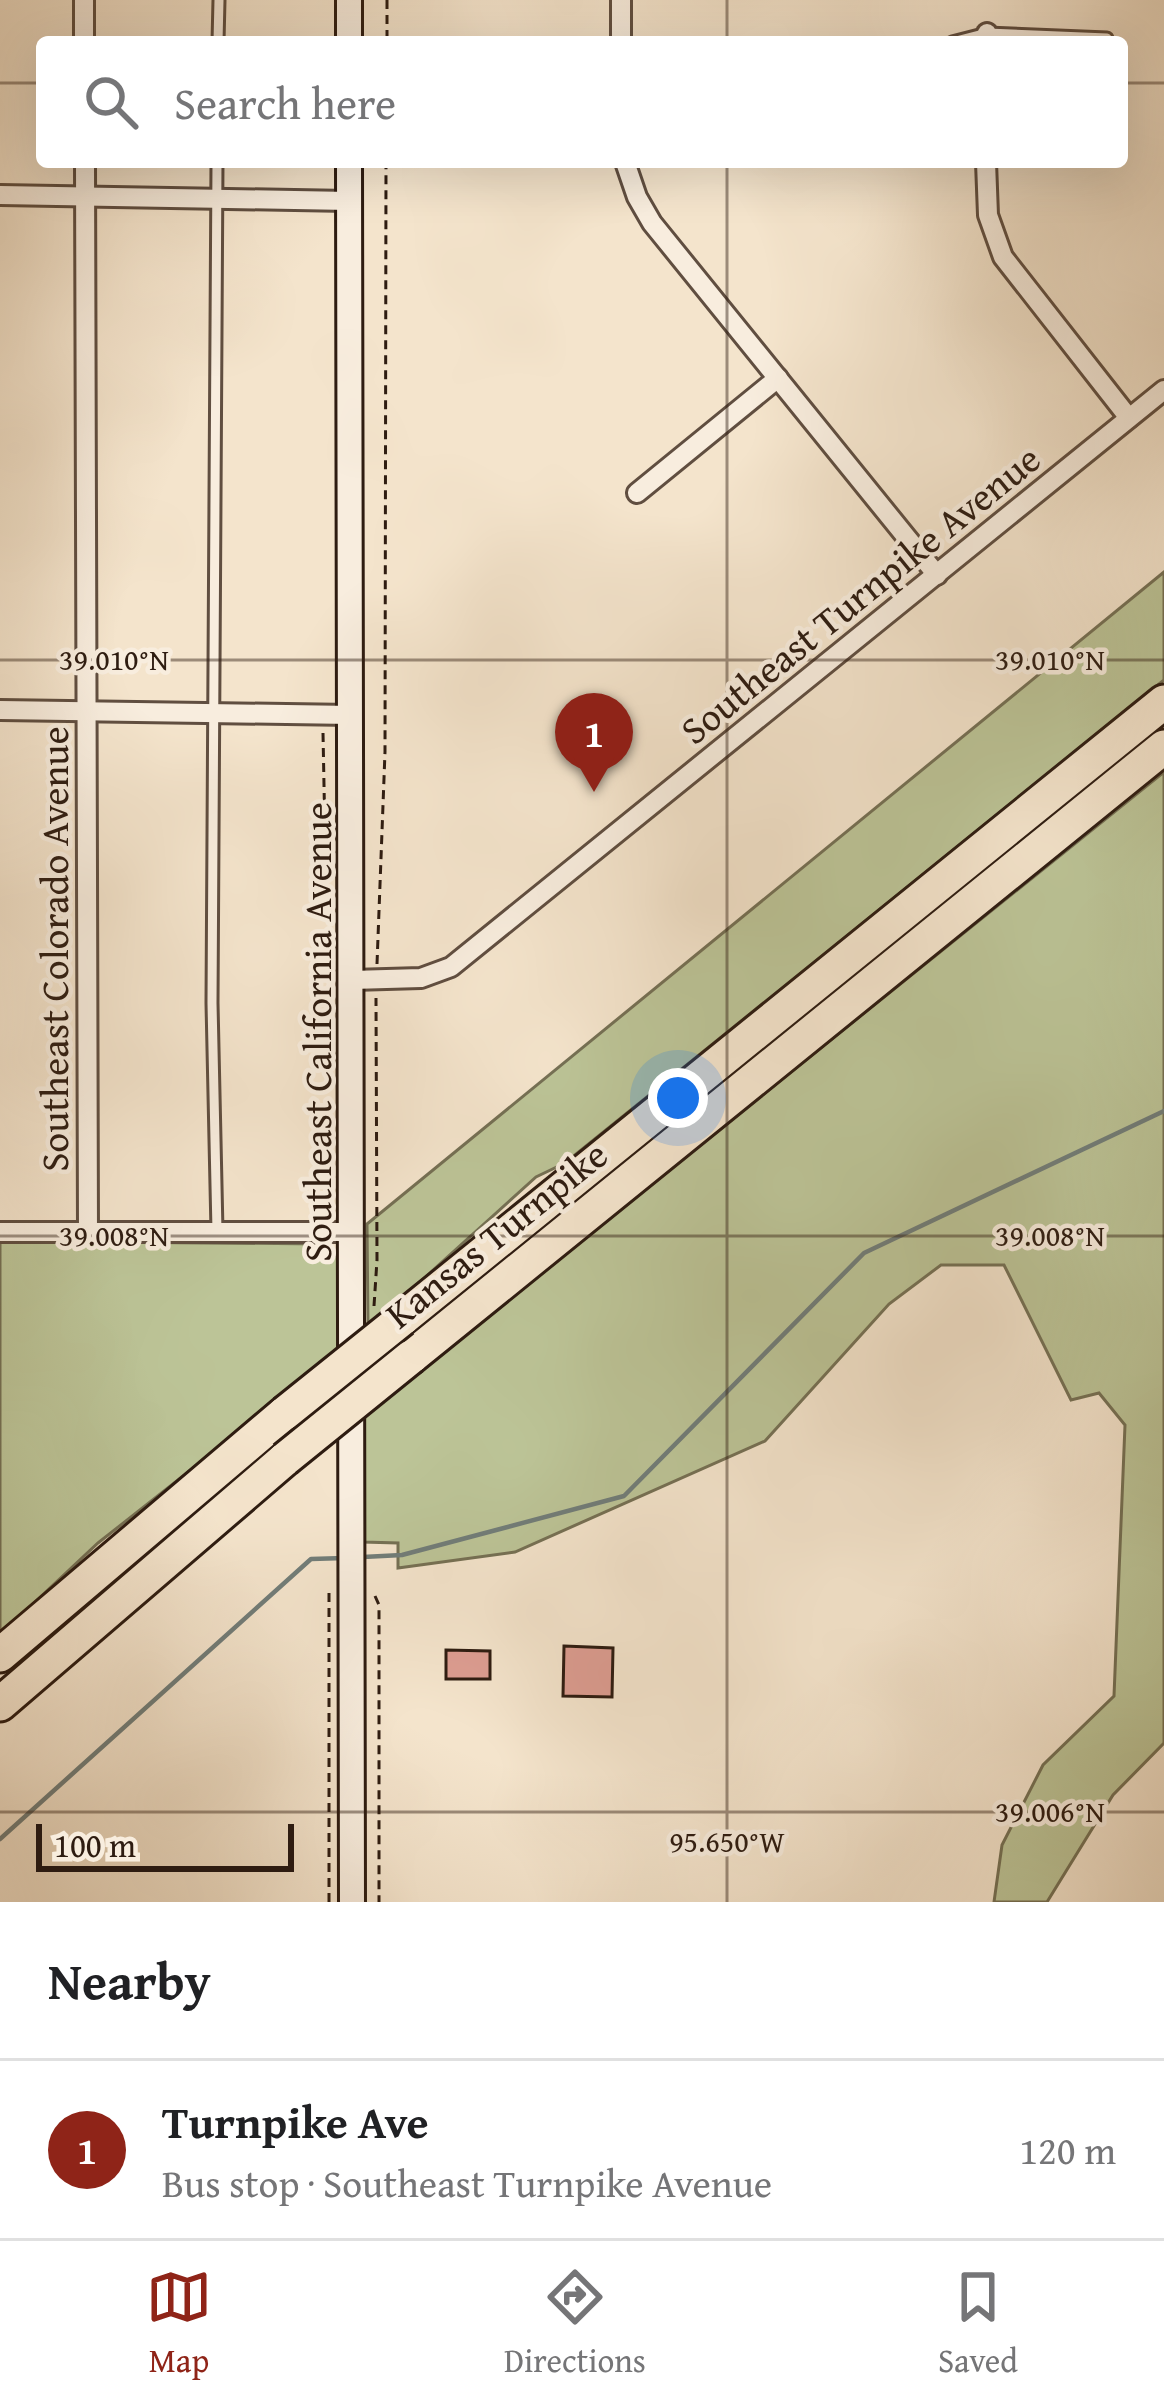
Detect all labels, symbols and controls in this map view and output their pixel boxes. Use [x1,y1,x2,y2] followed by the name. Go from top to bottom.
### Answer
[36,36,1128,168] search box
[78,69,144,135] icon: search
[174,70,396,135] text: Search here
[667,430,1052,757] street label: Southeast Turnpike Avenue
[59,637,169,681] text: 39.010°N
[995,637,1105,681] text: 39.010°N
[555,693,633,792] pin: 1
[25,726,82,1172] street label: Southeast Colorado Avenue
[288,802,345,1262] street label: Southeast California Avenue
[648,1068,708,1128] your location
[372,1126,619,1341] street label: Kansas Turnpike
[59,1213,169,1257] text: 39.008°N
[995,1213,1105,1257] text: 39.008°N
[995,1789,1105,1833] text: 39.006°N
[36,1818,294,1871] scale bar
[669,1819,785,1863] text: 95.650°W
[54,1821,136,1869] text: 100 m
[48,1943,211,2018] text: Nearby
[162,2089,429,2154] text: Turnpike Ave
[77,2121,97,2178] text: 1
[1019,2121,1116,2178] text: 120 m
[162,2154,772,2211] text: Bus stop · Southeast Turnpike Avenue
[146,2264,212,2384] tab: Map
[504,2264,646,2384] tab: Directions
[938,2264,1018,2384] tab: Saved

